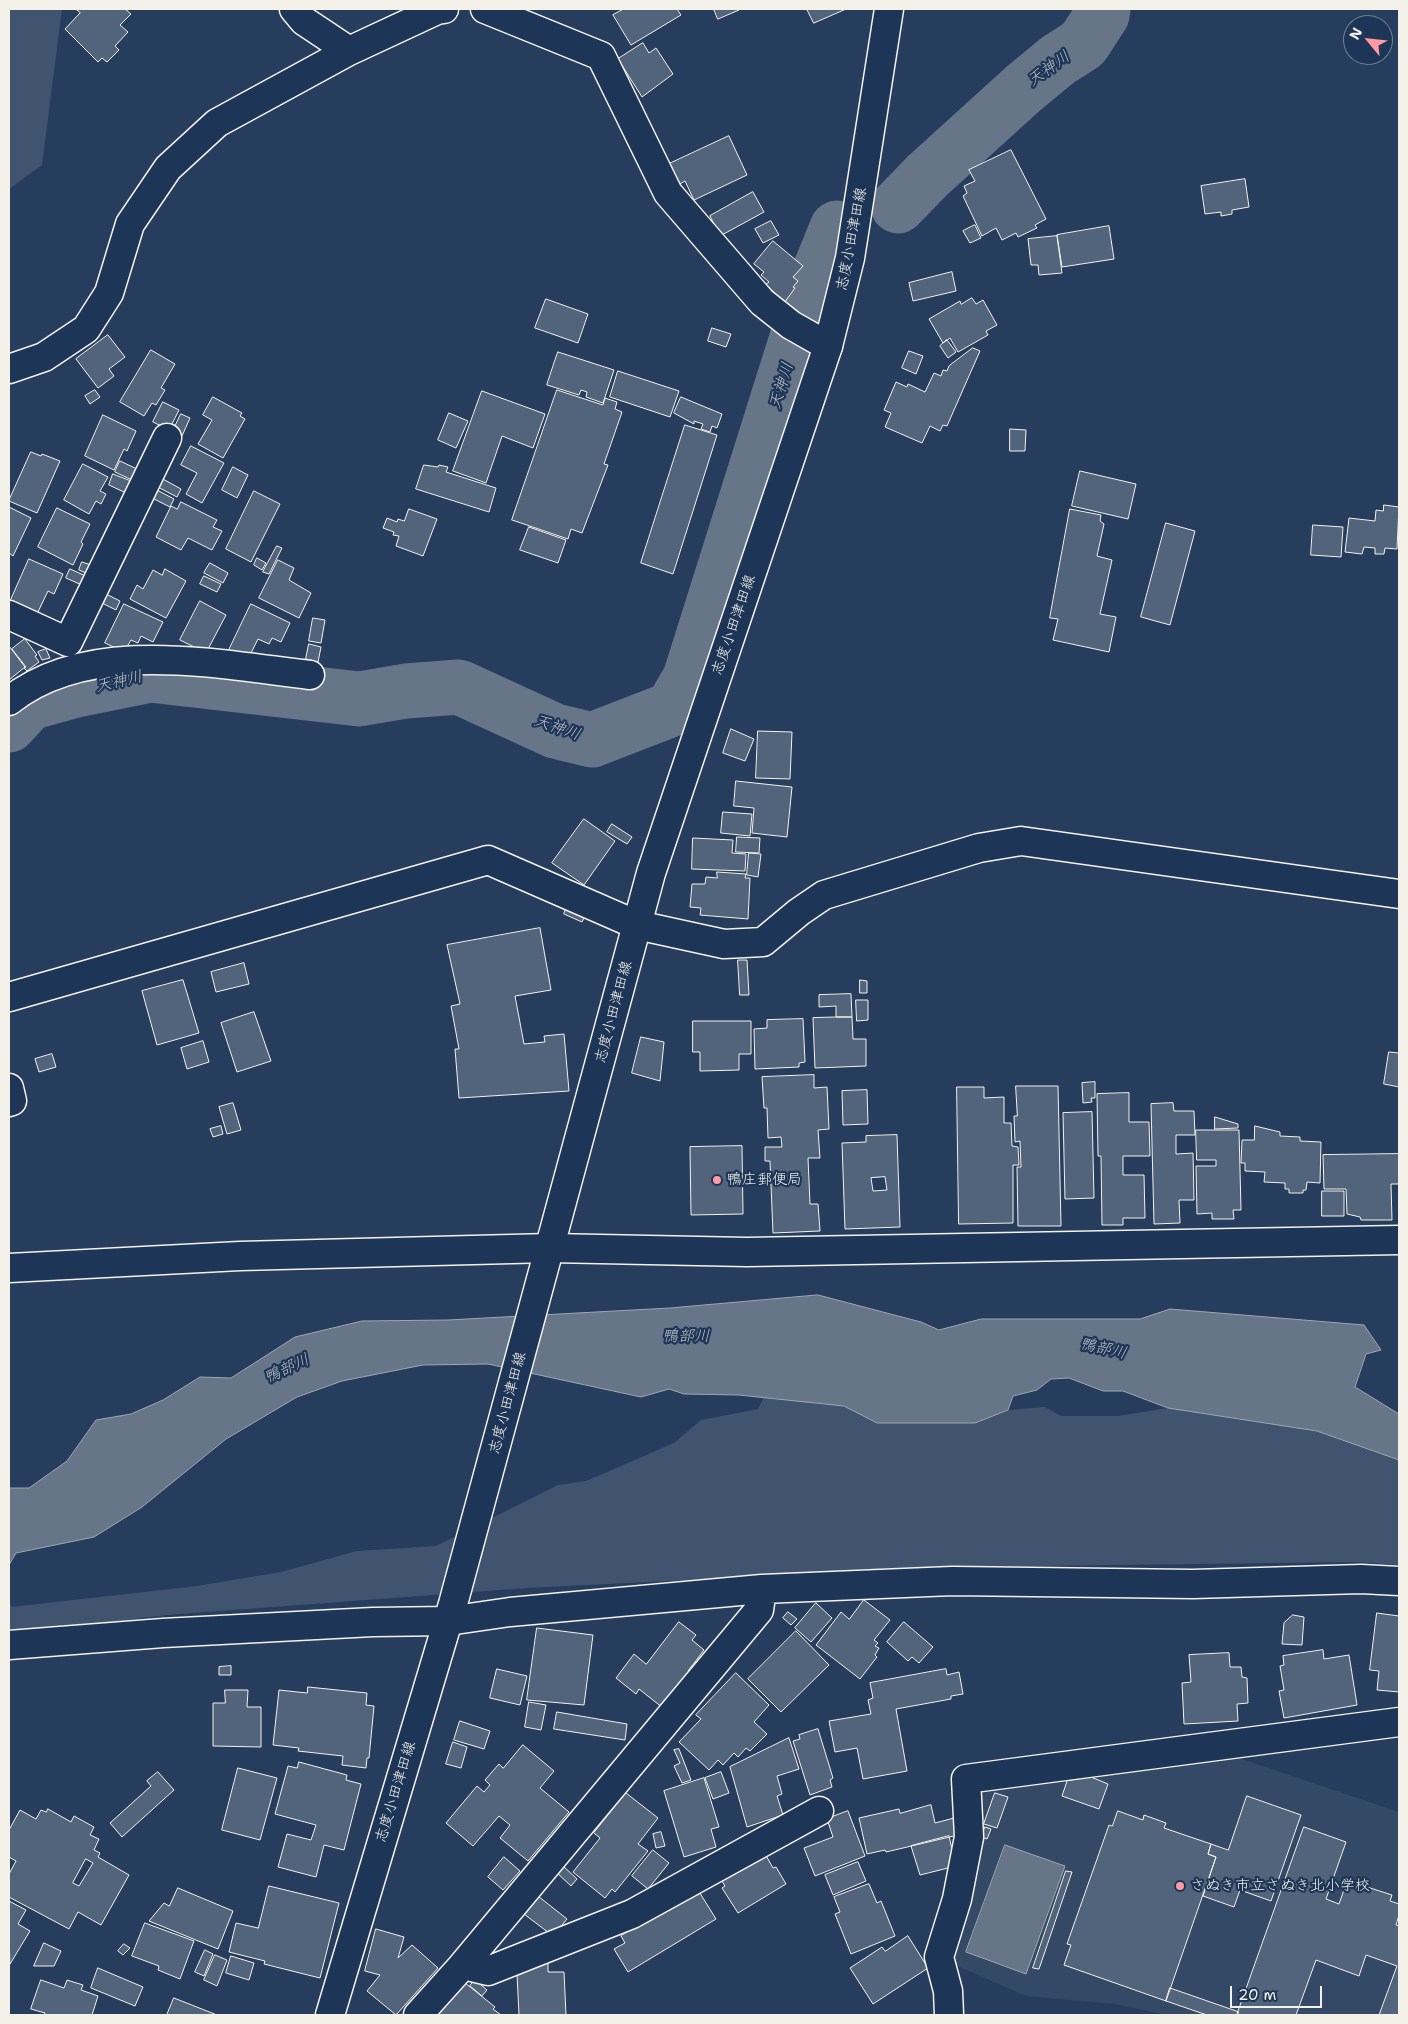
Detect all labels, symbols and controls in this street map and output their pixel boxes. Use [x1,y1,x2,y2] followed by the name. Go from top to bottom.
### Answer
[1343,15,1393,65] north arrow
[1345,24,1366,43] text: N
[1024,47,1074,91] water label: 天神川
[833,186,871,292] street label: 志度小田津田線
[766,360,798,412] water label: 天神川
[708,572,760,678] street label: 志度小田津田線
[93,667,145,697] water label: 天神川
[531,711,583,745] water label: 天神川
[592,959,636,1065] street label: 志度小田津田線
[727,1171,802,1189] place label: 鴨庄郵便局
[711,1174,723,1186] marker: 鴨庄郵便局
[662,1327,710,1347] water label: 鴨部川
[1077,1334,1129,1364] water label: 鴨部川
[261,1350,313,1388] water label: 鴨部川
[486,1350,530,1456] street label: 志度小田津田線
[372,1739,420,1845] street label: 志度小田津田線
[1190,1877,1370,1895] place label: さぬき市立さぬき北小学校
[1174,1880,1186,1892] marker: さぬき市立さぬき北小学校
[1233,1976,1326,2008] scale bar
[1238,1985,1277,2005] text: 20 m

